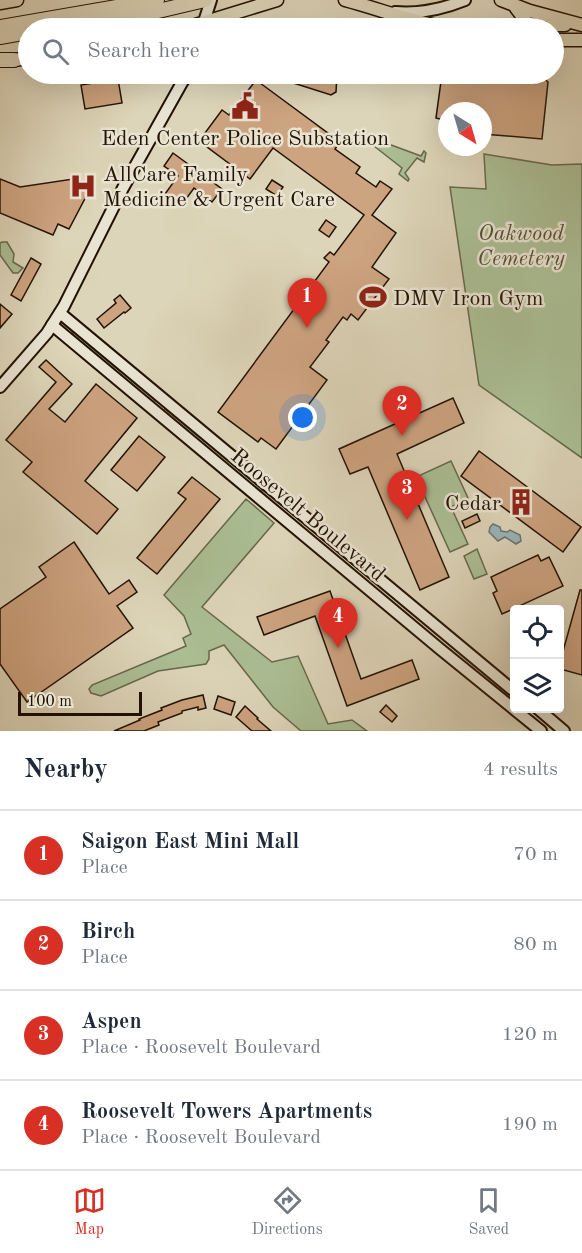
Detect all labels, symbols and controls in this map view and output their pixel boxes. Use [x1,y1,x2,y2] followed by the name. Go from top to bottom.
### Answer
[18,18,564,84] search box
[39,35,72,68] icon: search
[87,40,200,62] text: Search here
[230,91,260,121] public building icon: Eden Center Police Substation
[438,102,492,156] north arrow
[101,128,389,150] place label: Eden Center Police Substation
[103,164,335,211] place label: AllCare Family Medicine & Urgent Care
[68,171,98,201] hospital icon: AllCare Family Medicine & Urgent Care
[477,223,565,270] park label: Oakwood Cemetery
[288,278,326,328] pin: 1
[358,282,388,312] sports icon: DMV Iron Gym
[393,288,543,310] place label: DMV Iron Gym
[382,386,422,436] pin: 2
[288,403,317,432] your location
[226,445,389,586] street label: Roosevelt Boulevard
[388,470,426,520] pin: 3
[506,487,536,517] building icon: Cedar
[445,493,501,515] place label: Cedar
[318,598,358,648] pin: 4
[510,605,564,713] map controls
[510,605,564,659] button: locate
[510,659,564,713] button: layers
[18,689,142,716] scale bar
[27,694,72,710] text: 100 m
[24,757,108,783] text: Nearby
[483,760,558,780] text: 4 results
[81,831,299,853] text: Saigon East Mini Mall
[38,845,49,865] text: 1
[513,845,558,865] text: 70 m
[81,858,128,878] text: Place
[81,921,135,943] text: Birch
[38,935,49,955] text: 2
[513,935,558,955] text: 80 m
[81,948,128,968] text: Place
[81,1011,142,1033] text: Aspen
[38,1025,49,1045] text: 3
[502,1025,558,1045] text: 120 m
[81,1038,321,1058] text: Place · Roosevelt Boulevard
[81,1101,372,1123] text: Roosevelt Towers Apartments
[38,1115,49,1135] text: 4
[502,1115,558,1135] text: 190 m
[81,1128,321,1148] text: Place · Roosevelt Boulevard
[73,1184,106,1240] tab: Map
[252,1184,323,1240] tab: Directions
[468,1184,509,1240] tab: Saved

